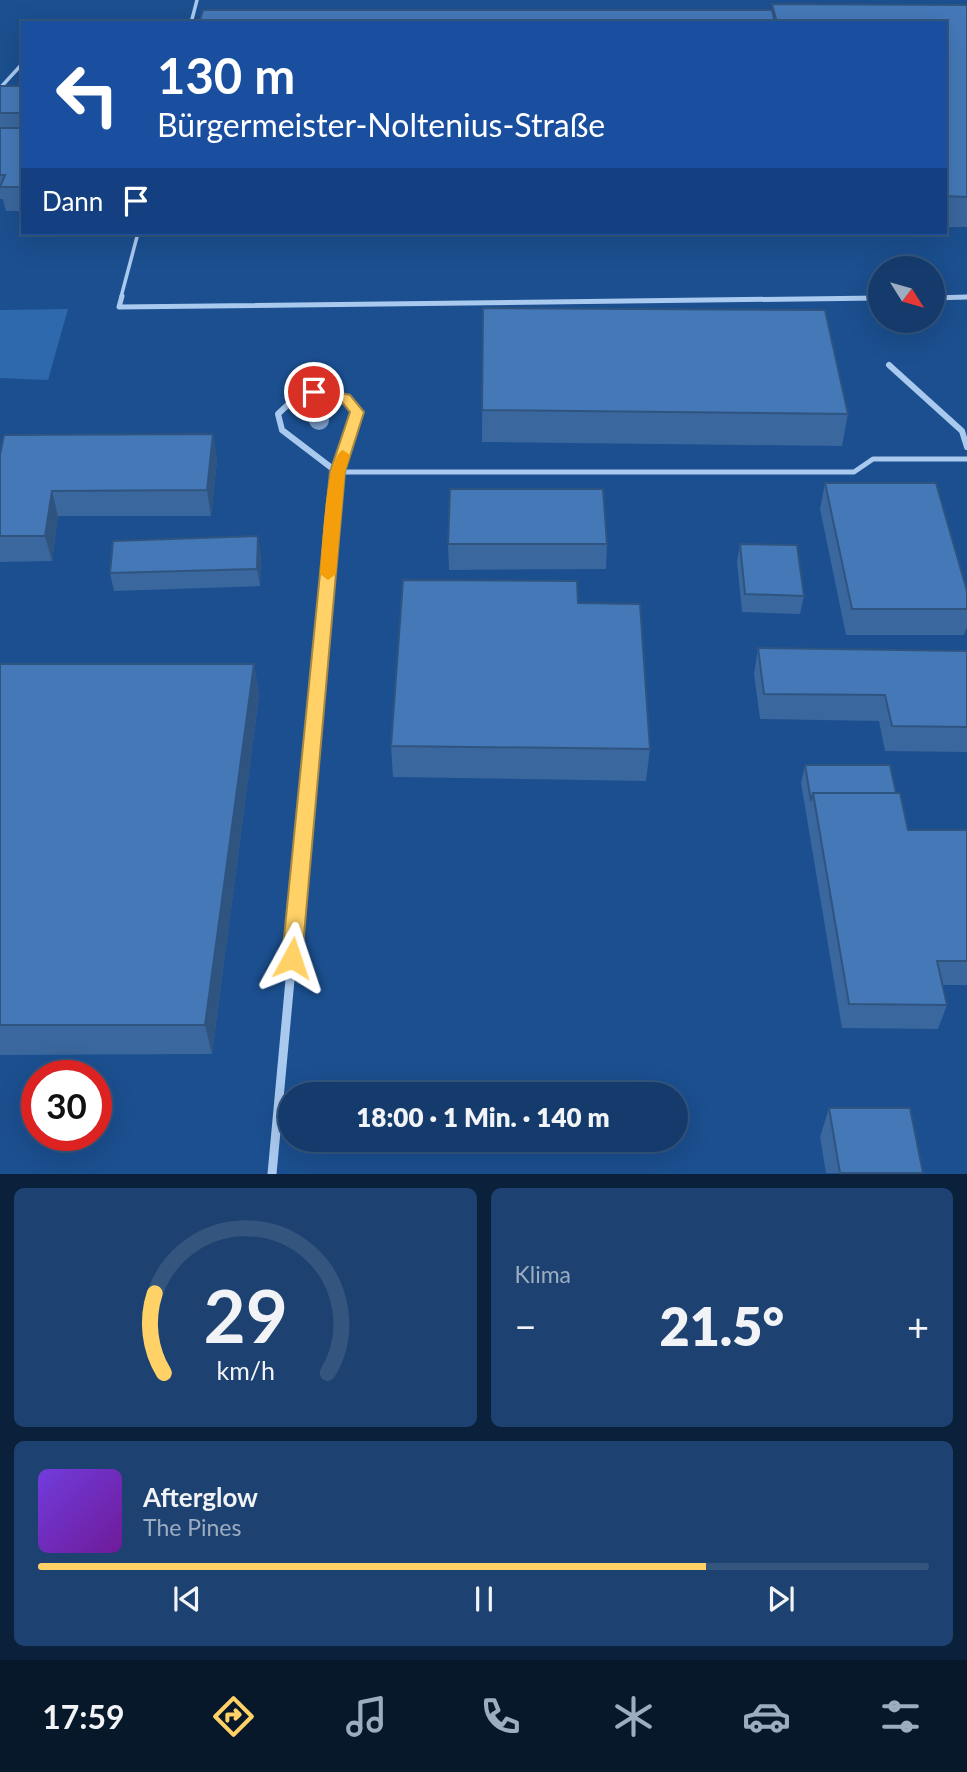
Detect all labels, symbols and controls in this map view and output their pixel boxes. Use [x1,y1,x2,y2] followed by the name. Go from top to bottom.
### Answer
[157,46,295,104] text: 130 m
[42,49,133,140] icon: left
[157,105,605,144] text: Bürgermeister-Noltenius-Straße
[117,182,155,220] icon: arrive
[42,185,103,217] text: Dann
[868,256,945,332] north arrow
[868,256,945,333] map controls
[284,362,344,422] pin
[295,373,333,411] icon: arrive
[255,921,329,995] position arrow
[21,1060,112,1151] speed limit sign: 30
[356,1101,610,1133] text: 18:00 · 1 Min. · 140 m
[515,1260,571,1288] text: Klima
[203,1272,287,1360] text: 29
[659,1295,784,1357] text: 21.5°
[515,1303,537,1349] text: −
[907,1303,929,1349] text: +
[216,1355,275,1385] text: km/h
[143,1481,258,1513] text: Afterglow
[143,1513,241,1541] text: The Pines
[168,1580,206,1618] icon: previous
[465,1580,503,1618] icon: pause
[762,1580,800,1618] icon: next
[209,1692,258,1741] icon: directions
[342,1692,391,1741] icon: music
[476,1692,525,1741] icon: phone
[609,1692,658,1741] icon: climate
[742,1692,791,1741] icon: car
[876,1692,925,1741] icon: filters
[42,1697,125,1736] text: 17:59

